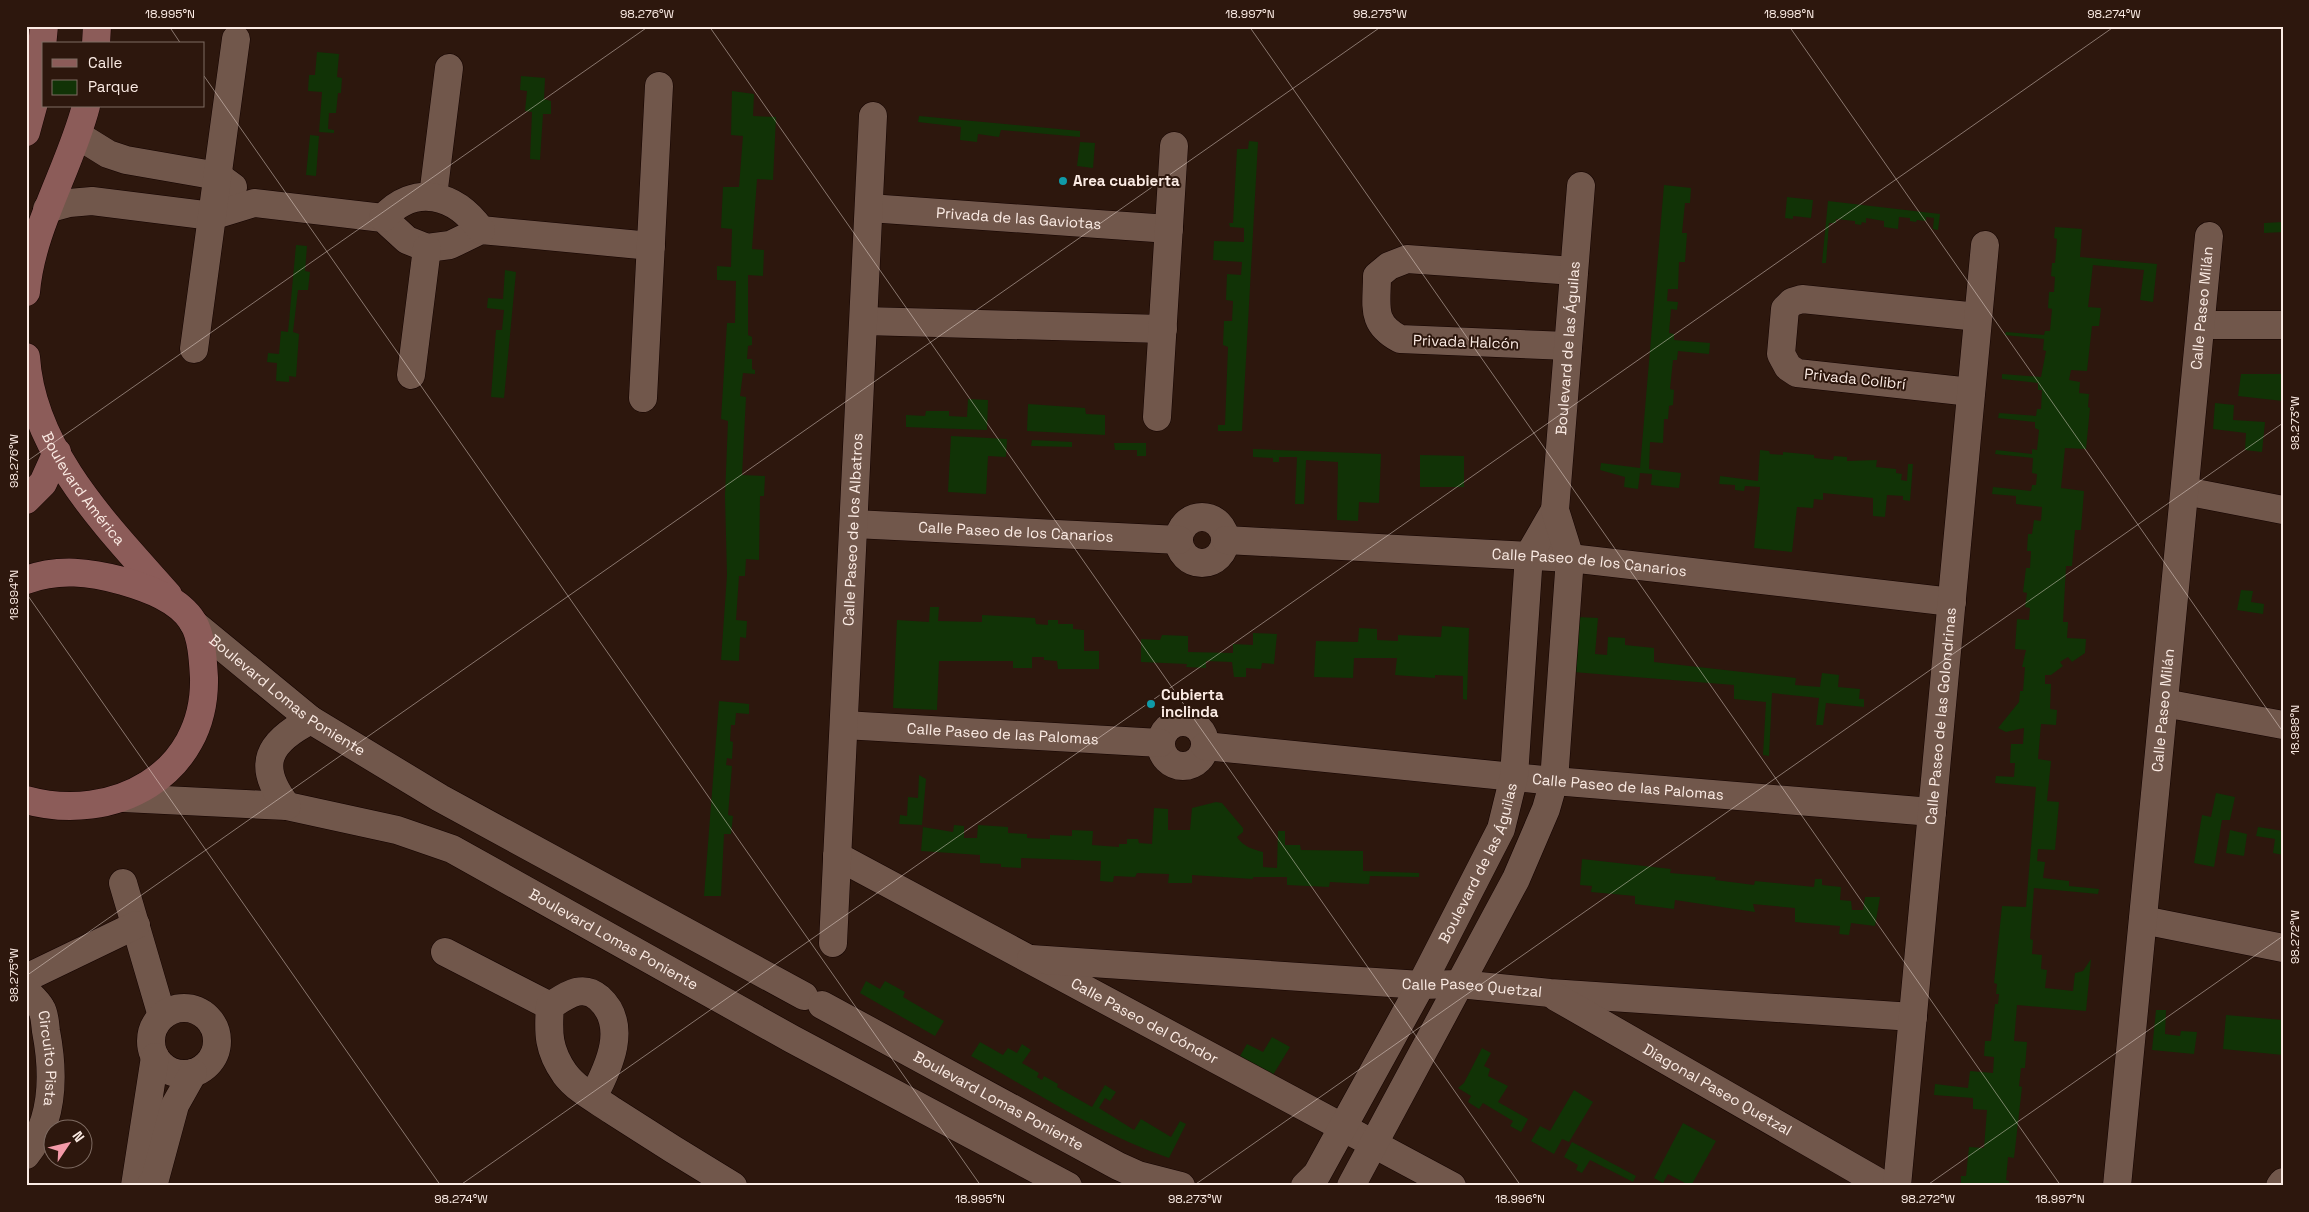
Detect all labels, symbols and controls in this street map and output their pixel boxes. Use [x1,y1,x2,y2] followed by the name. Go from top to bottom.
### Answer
[145,6,195,22] text: 18.995°N
[620,6,675,22] text: 98.276°W
[1225,6,1275,22] text: 18.997°N
[1353,6,1408,22] text: 98.275°W
[1764,6,1814,22] text: 18.998°N
[2087,6,2141,22] text: 98.274°W
[42,42,205,108] legend
[88,53,123,72] text: Calle
[88,77,139,96] text: Parque
[1073,171,1180,190] place label: Area cuabierta
[1057,175,1069,187] marker: Area cuabierta
[935,203,1102,233] street label: Privada de las Gaviotas
[2186,245,2217,371] street label: Calle Paseo Milán
[1551,260,1584,436] street label: Boulevard de las Águilas
[1413,330,1519,353] street label: Privada Halcón
[1803,364,1907,393] street label: Privada Colibrí
[2287,395,2303,450] text: 98.273°W
[38,429,130,549] street label: Boulevard América
[838,432,867,626] street label: Calle Paseo de los Albatros
[6,433,22,488] text: 98.276°W
[918,517,1114,546] street label: Calle Paseo de los Canarios
[1491,544,1688,580] street label: Calle Paseo de los Canarios
[6,570,22,620] text: 18.994°N
[1921,606,1960,826] street label: Calle Paseo de las Golondrinas
[205,630,369,760] street label: Boulevard Lomas Poniente
[2147,648,2178,773] street label: Calle Paseo Milán
[1161,685,1224,721] place label: Cubierta inclinda
[1145,698,1157,710] marker: Cubierta inclinda
[2287,705,2303,755] text: 18.998°N
[906,719,1099,748] street label: Calle Paseo de las Palomas
[1531,769,1725,804] street label: Calle Paseo de las Palomas
[1434,781,1521,946] street label: Boulevard de las Águilas
[526,884,702,994] street label: Boulevard Lomas Poniente
[2287,910,2303,964] text: 98.272°W
[6,947,22,1002] text: 98.275°W
[1068,973,1222,1068] street label: Calle Paseo del Cóndor
[1401,974,1543,1001] street label: Calle Paseo Quetzal
[34,1008,61,1108] street label: Circuito Pista
[1640,1039,1795,1139] street label: Diagonal Paseo Quetzal
[910,1047,1087,1155] street label: Boulevard Lomas Poniente
[42,1120,92,1170] north arrow
[69,1128,89,1146] text: N
[434,1191,488,1207] text: 98.274°W
[955,1191,1005,1207] text: 18.995°N
[1168,1191,1223,1207] text: 98.273°W
[1495,1191,1545,1207] text: 18.996°N
[1901,1191,1955,1207] text: 98.272°W
[2035,1191,2085,1207] text: 18.997°N

